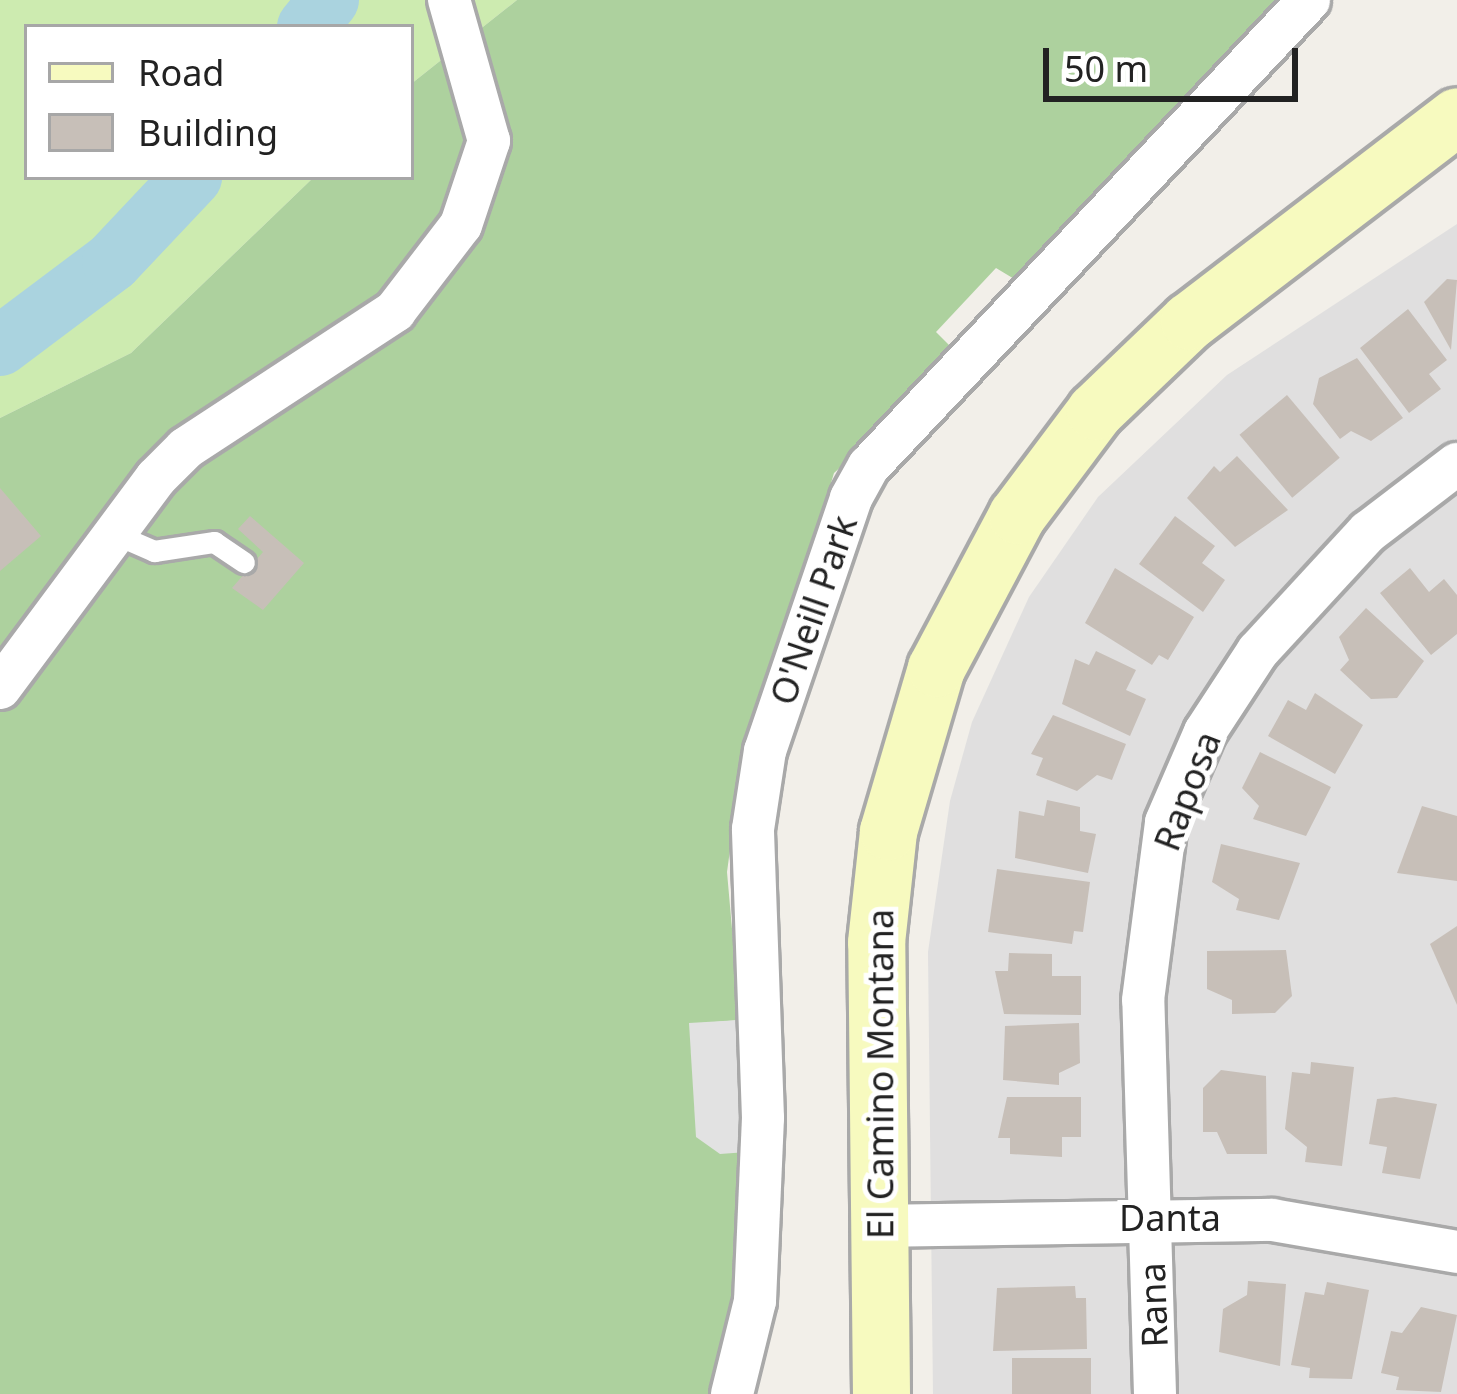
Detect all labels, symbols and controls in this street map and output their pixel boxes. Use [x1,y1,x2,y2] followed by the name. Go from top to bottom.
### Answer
[24,24,414,180] legend
[1049,24,1304,98] scale bar
[1064,44,1148,93] text: 50 m
[138,48,225,97] text: Road
[138,108,278,157] text: Building
[760,510,866,710] street label: O'Neill Park
[1145,725,1229,857] street label: Raposa
[858,909,902,1239] street label: El Camino Montana
[1119,1196,1221,1240] street label: Danta
[1130,1262,1176,1348] street label: Rana

